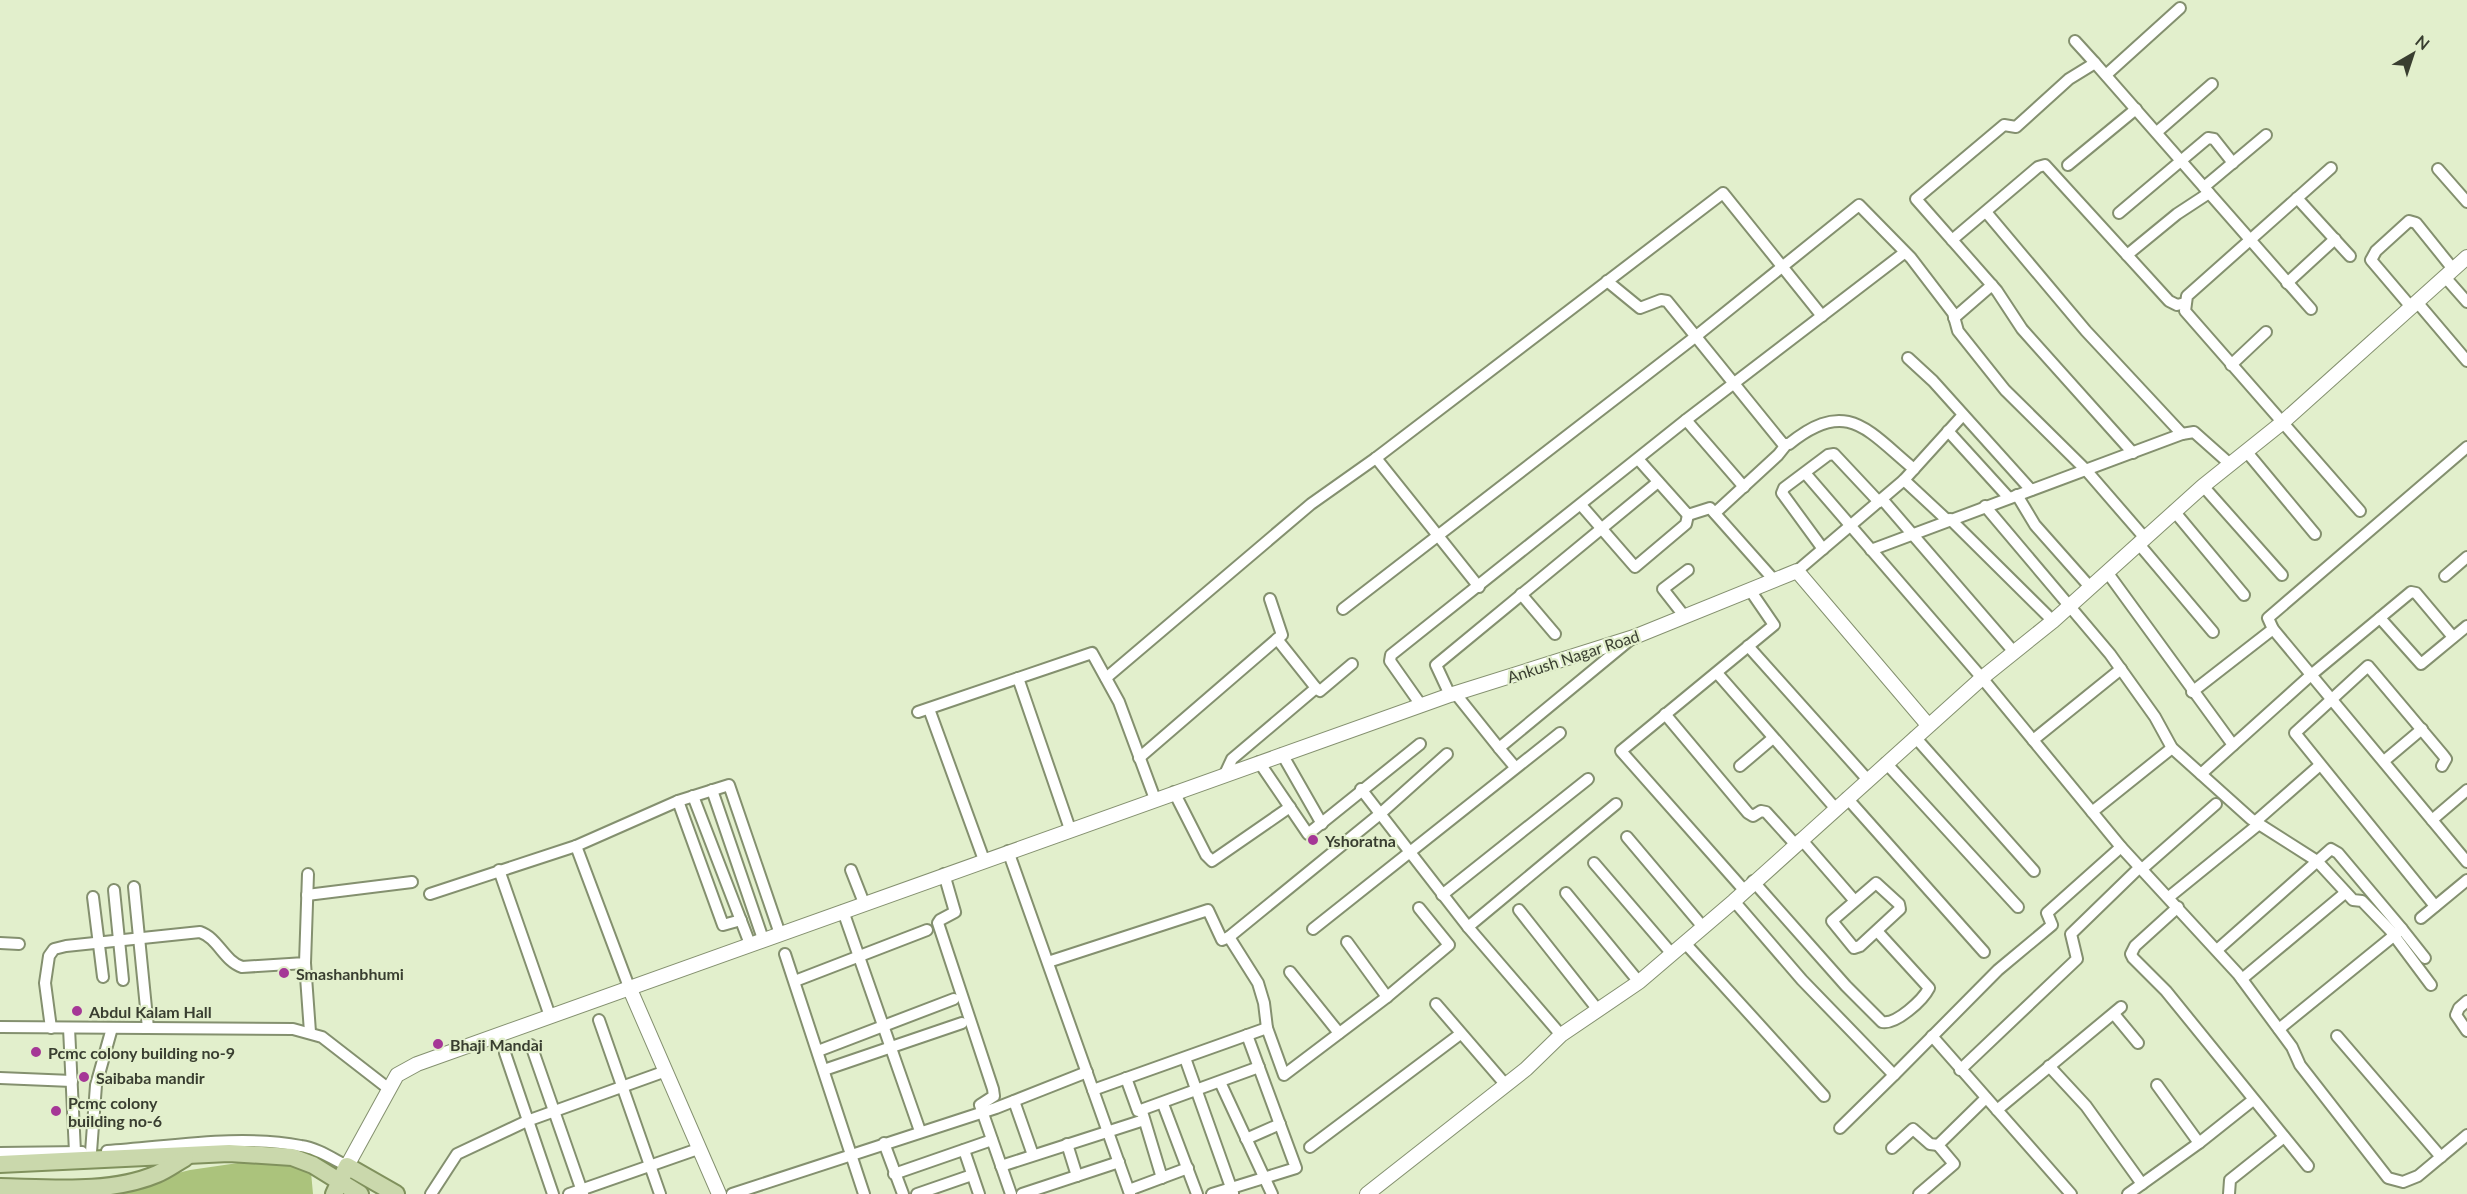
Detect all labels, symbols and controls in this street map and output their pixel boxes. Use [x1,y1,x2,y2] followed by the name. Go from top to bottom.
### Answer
[2383,24,2443,84] north arrow
[2412,31,2434,53] text: N
[1504,626,1642,686] street label: Ankush Nagar Road
[1324,831,1396,850] place label: Yshoratna
[1306,833,1320,847] marker: Yshoratna
[296,964,404,983] place label: Smashanbhumi
[277,966,291,980] marker: Smashanbhumi
[88,1002,212,1021] place label: Abdul Kalam Hall
[70,1004,84,1018] marker: Abdul Kalam Hall
[450,1035,543,1054] place label: Bhaji Mandai
[431,1037,445,1051] marker: Bhaji Mandai
[48,1043,235,1062] place label: Pcmc colony building no-9
[29,1045,43,1059] marker: Pcmc colony building no-9
[96,1068,205,1087] place label: Saibaba mandir
[77,1070,91,1084] marker: Saibaba mandir
[68,1093,162,1130] place label: Pcmc colony building no-6
[49,1104,63,1118] marker: Pcmc colony building no-6

